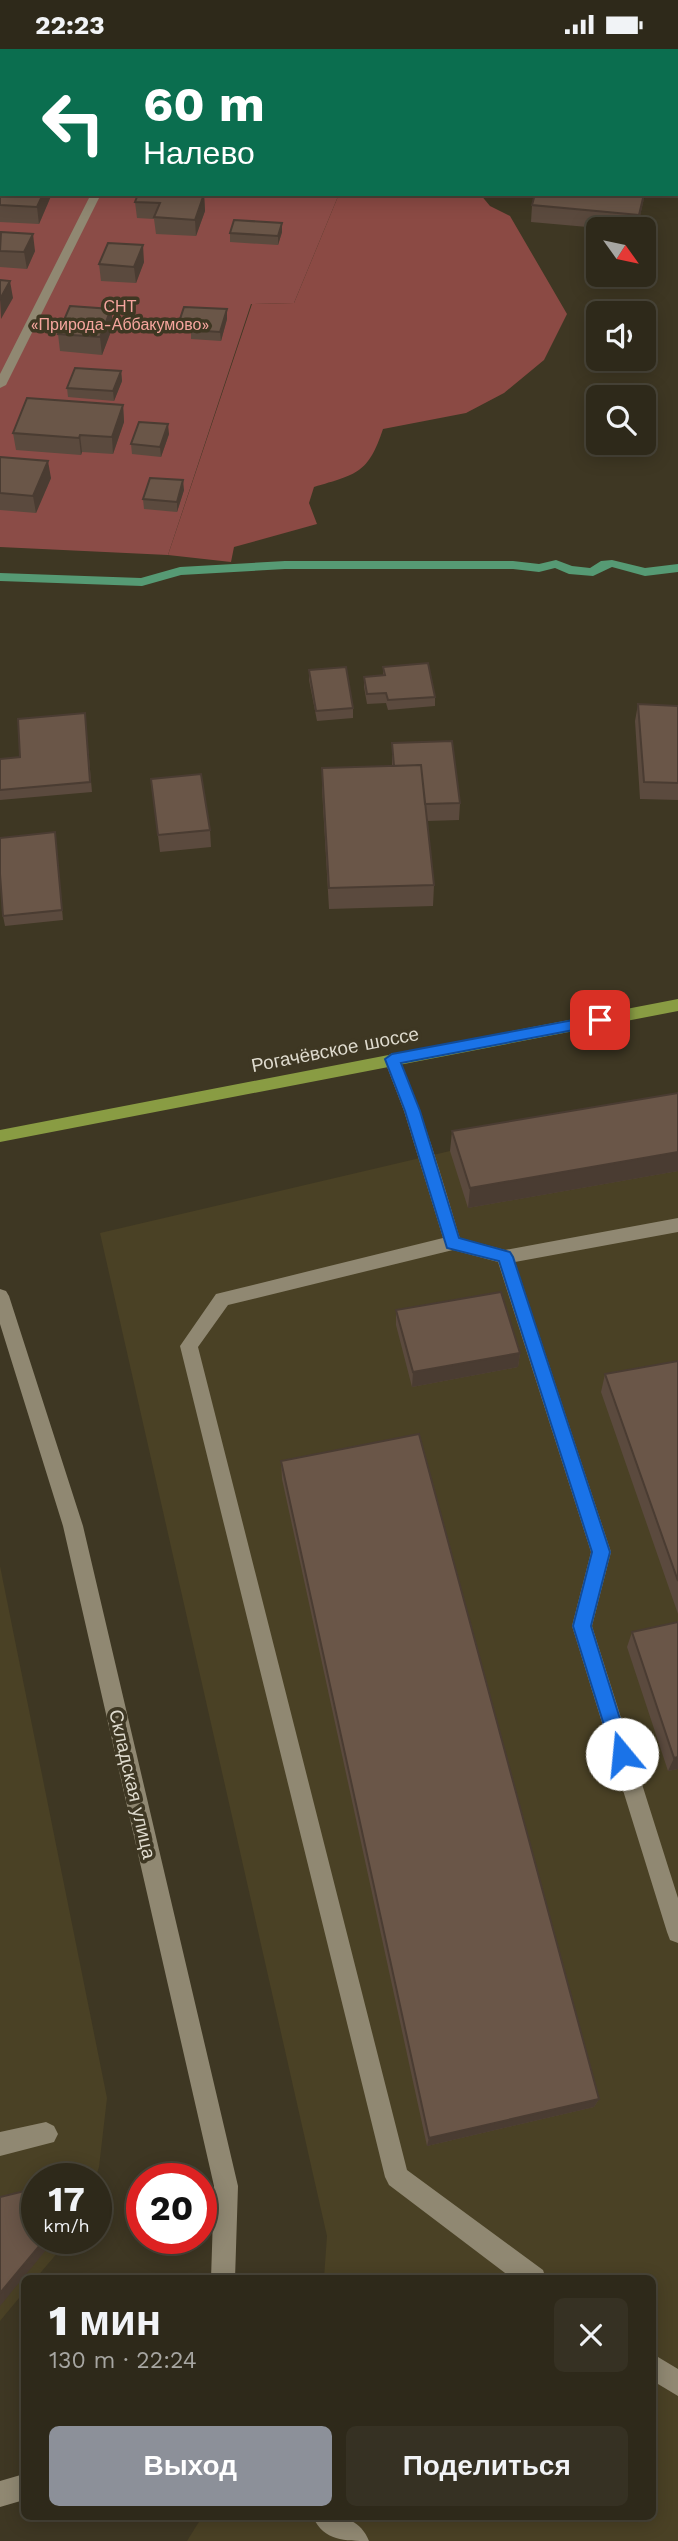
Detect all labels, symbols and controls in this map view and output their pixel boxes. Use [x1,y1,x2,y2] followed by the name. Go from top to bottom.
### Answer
[35,10,105,40] text: 22:23
[143,75,265,133] text: 60 m
[28,77,119,168] icon: left
[143,134,255,172] text: Налево
[586,217,656,287] north arrow
[586,217,656,455] map controls
[31,297,209,334] park label: СНТ «Природа-Аббакумово»
[586,301,656,371] button: sound
[586,385,656,455] button: search
[570,990,630,1050] pin
[581,1001,619,1039] icon: arrive
[249,1022,421,1077] street label: Рогачёвское шоссе
[104,1707,161,1862] street label: Складская улица
[585,1717,659,1791] position arrow
[126,2163,217,2254] speed limit sign: 20
[48,2178,85,2220] text: 17
[43,2215,90,2236] text: km/h
[49,2296,161,2345] text: 1 мин
[554,2298,628,2372] button: close
[49,2347,197,2374] text: 130 m · 22:24
[49,2426,332,2506] button: Выход
[346,2426,628,2506] button: Поделиться

